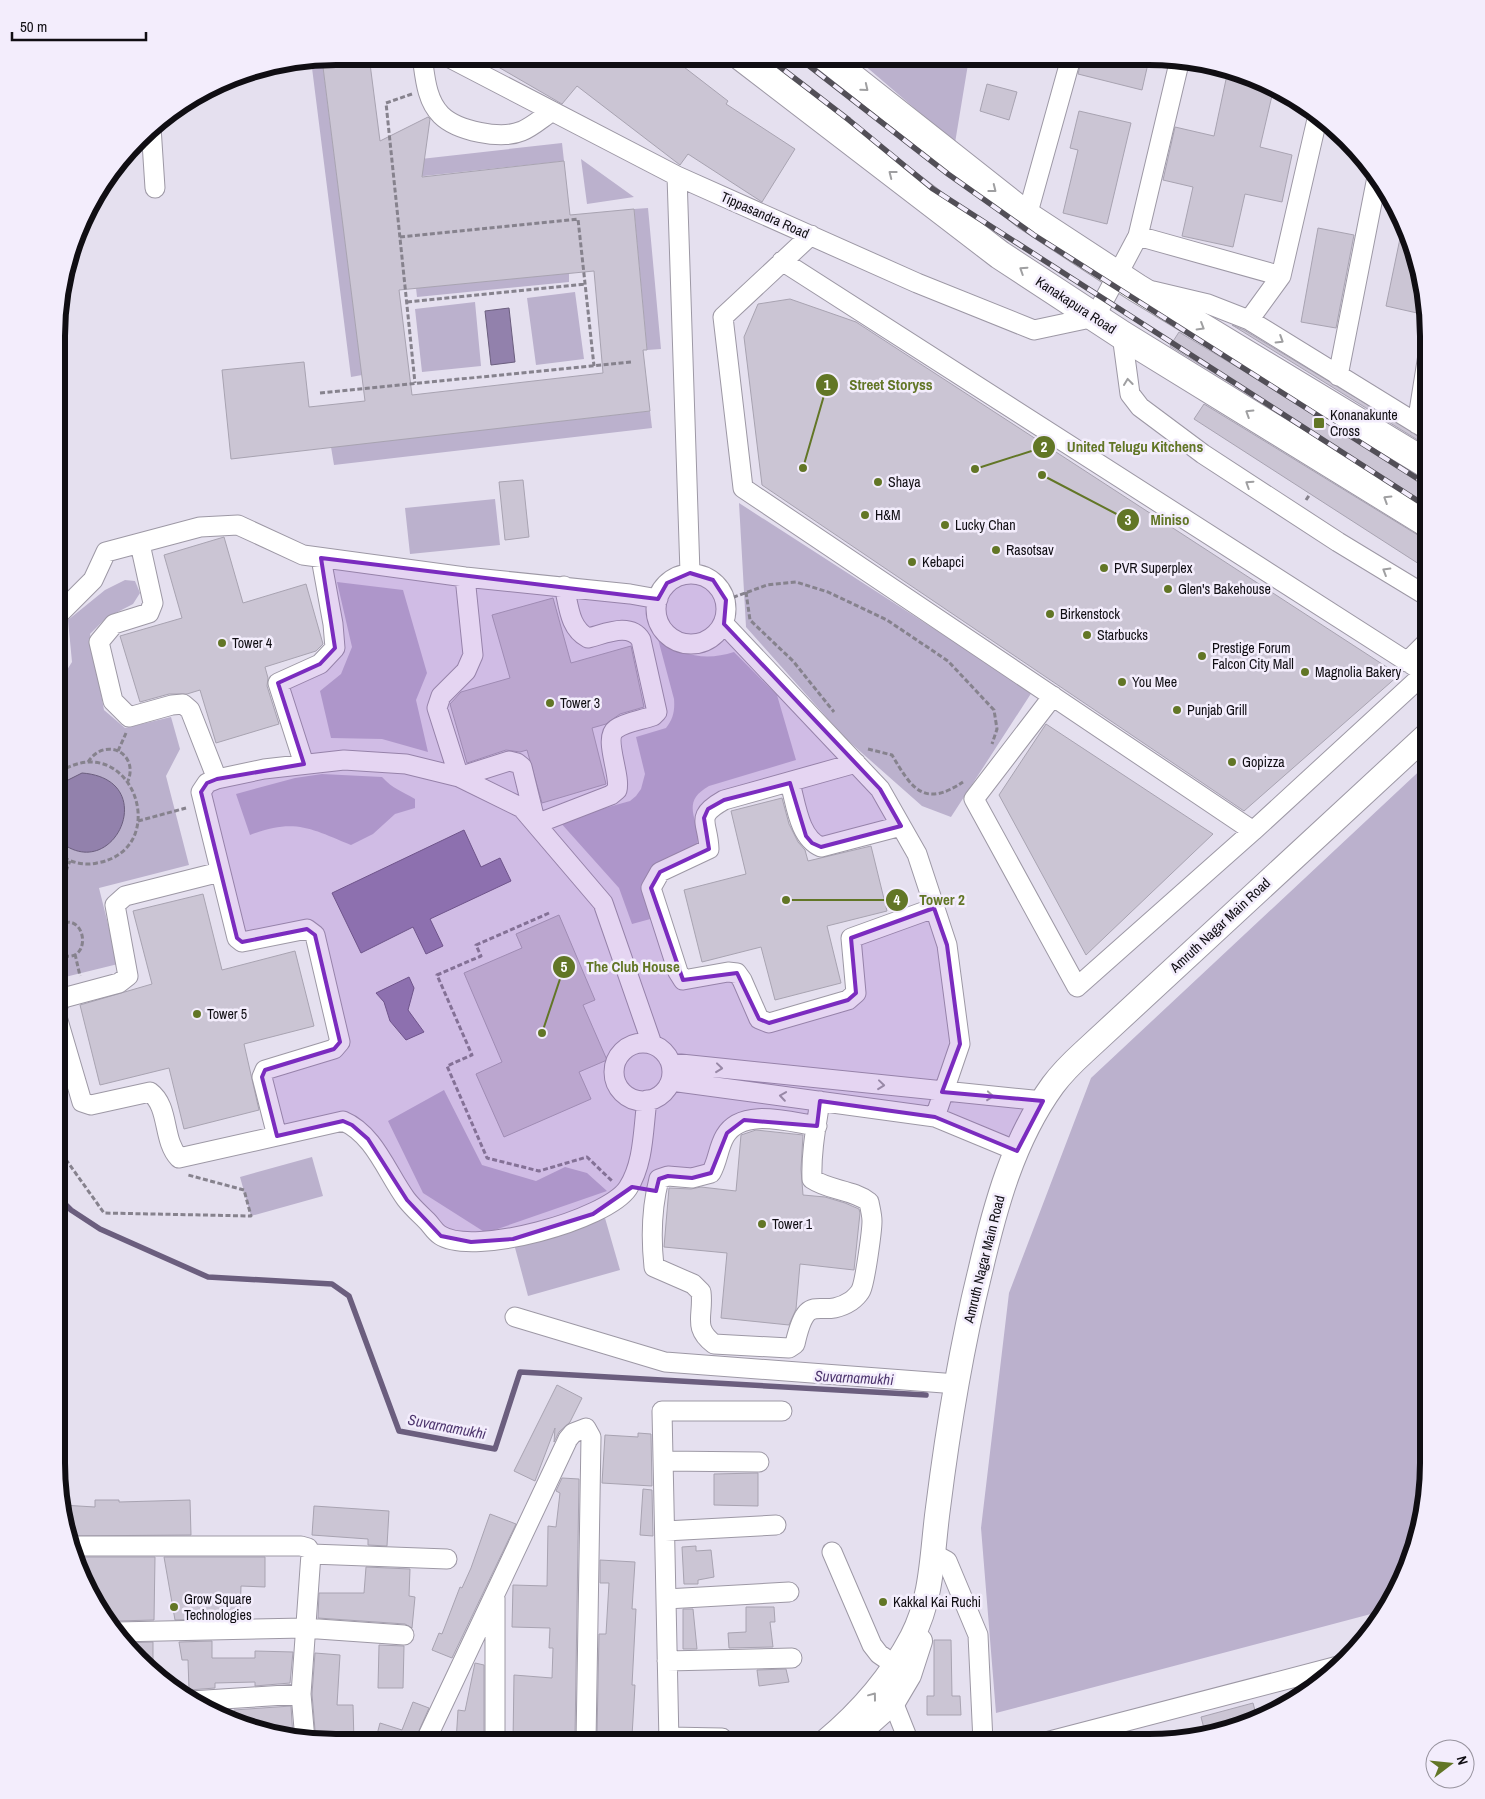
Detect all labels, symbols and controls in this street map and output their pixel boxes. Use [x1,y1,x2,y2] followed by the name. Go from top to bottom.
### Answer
[12,10,146,42] scale bar
[20,16,47,37] text: 50 m
[859,83,868,91] one-way arrow
[889,171,898,179] one-way arrow
[987,183,996,192] one-way arrow
[718,187,812,243] street label: Tippasandra Road
[1019,267,1028,276] one-way arrow
[1032,272,1120,338] street label: Kanakapura Road
[1196,320,1205,330] one-way arrow
[1275,334,1284,344] one-way arrow
[815,370,943,400] callout: Street Storyss
[824,374,831,395] text: 1
[849,374,933,395] text: Street Storyss
[1123,377,1134,385] one-way arrow
[1330,406,1398,440] place label: Konanakunte Cross
[1245,410,1254,420] one-way arrow
[1312,416,1326,430] marker: Konanakunte Cross
[1032,432,1213,462] callout: United Telugu Kitchens
[1041,436,1048,457] text: 2
[1067,436,1203,457] text: United Telugu Kitchens
[888,473,921,491] place label: Shaya
[872,476,884,488] marker: Shaya
[1245,481,1255,490] one-way arrow
[1384,495,1393,505] one-way arrow
[1116,505,1200,535] callout: Miniso
[875,506,901,524] place label: H&M
[859,509,871,521] marker: H&M
[1125,509,1132,530] text: 3
[1151,509,1189,530] text: Miniso
[955,516,1016,534] place label: Lucky Chan
[939,519,951,531] marker: Lucky Chan
[1006,541,1054,559] place label: Rasotsav
[990,544,1002,556] marker: Rasotsav
[922,553,964,571] place label: Kebapci
[906,556,918,568] marker: Kebapci
[1114,559,1193,577] place label: PVR Superplex
[1098,562,1110,574] marker: PVR Superplex
[1382,568,1391,578] one-way arrow
[1178,580,1271,598] place label: Glen's Bakehouse
[1162,583,1174,595] marker: Glen's Bakehouse
[1060,605,1120,623] place label: Birkenstock
[1044,608,1056,620] marker: Birkenstock
[1097,626,1148,644] place label: Starbucks
[1081,629,1093,641] marker: Starbucks
[232,634,273,652] place label: Tower 4
[216,637,228,649] marker: Tower 4
[1212,639,1294,673] place label: Prestige Forum Falcon City Mall
[1196,650,1208,662] marker: Prestige Forum Falcon City Mall
[1315,663,1401,681] place label: Magnolia Bakery
[1299,666,1311,678] marker: Magnolia Bakery
[1132,673,1177,691] place label: You Mee
[1116,676,1128,688] marker: You Mee
[560,694,600,712] place label: Tower 3
[544,697,556,709] marker: Tower 3
[1187,701,1247,719] place label: Punjab Grill
[1171,704,1183,716] marker: Punjab Grill
[1242,753,1285,771] place label: Gopizza
[1226,756,1238,768] marker: Gopizza
[1165,874,1274,977] street label: Amruth Nagar Main Road
[884,885,975,915] callout: Tower 2
[894,889,901,910] text: 4
[919,889,965,910] text: Tower 2
[552,952,690,982] callout: The Club House
[561,956,568,977] text: 5
[586,956,680,977] text: The Club House
[207,1005,247,1023] place label: Tower 5
[191,1008,203,1020] marker: Tower 5
[716,1062,724,1073] one-way arrow
[877,1079,885,1090] one-way arrow
[987,1090,995,1101] one-way arrow
[779,1091,787,1102] one-way arrow
[959,1193,1009,1326] street label: Amruth Nagar Main Road
[772,1215,813,1233] place label: Tower 1
[756,1218,768,1230] marker: Tower 1
[814,1365,895,1390] water label: Suvarnamukhi
[406,1409,489,1444] water label: Suvarnamukhi
[184,1590,252,1624] place label: Grow Square Technologies
[893,1593,981,1611] place label: Kakkal Kai Ruchi
[877,1596,889,1608] marker: Kakkal Kai Ruchi
[168,1601,180,1613] marker: Grow Square Technologies
[867,1692,876,1702] one-way arrow
[1425,1739,1475,1789] north arrow
[1453,1754,1472,1767] text: N

